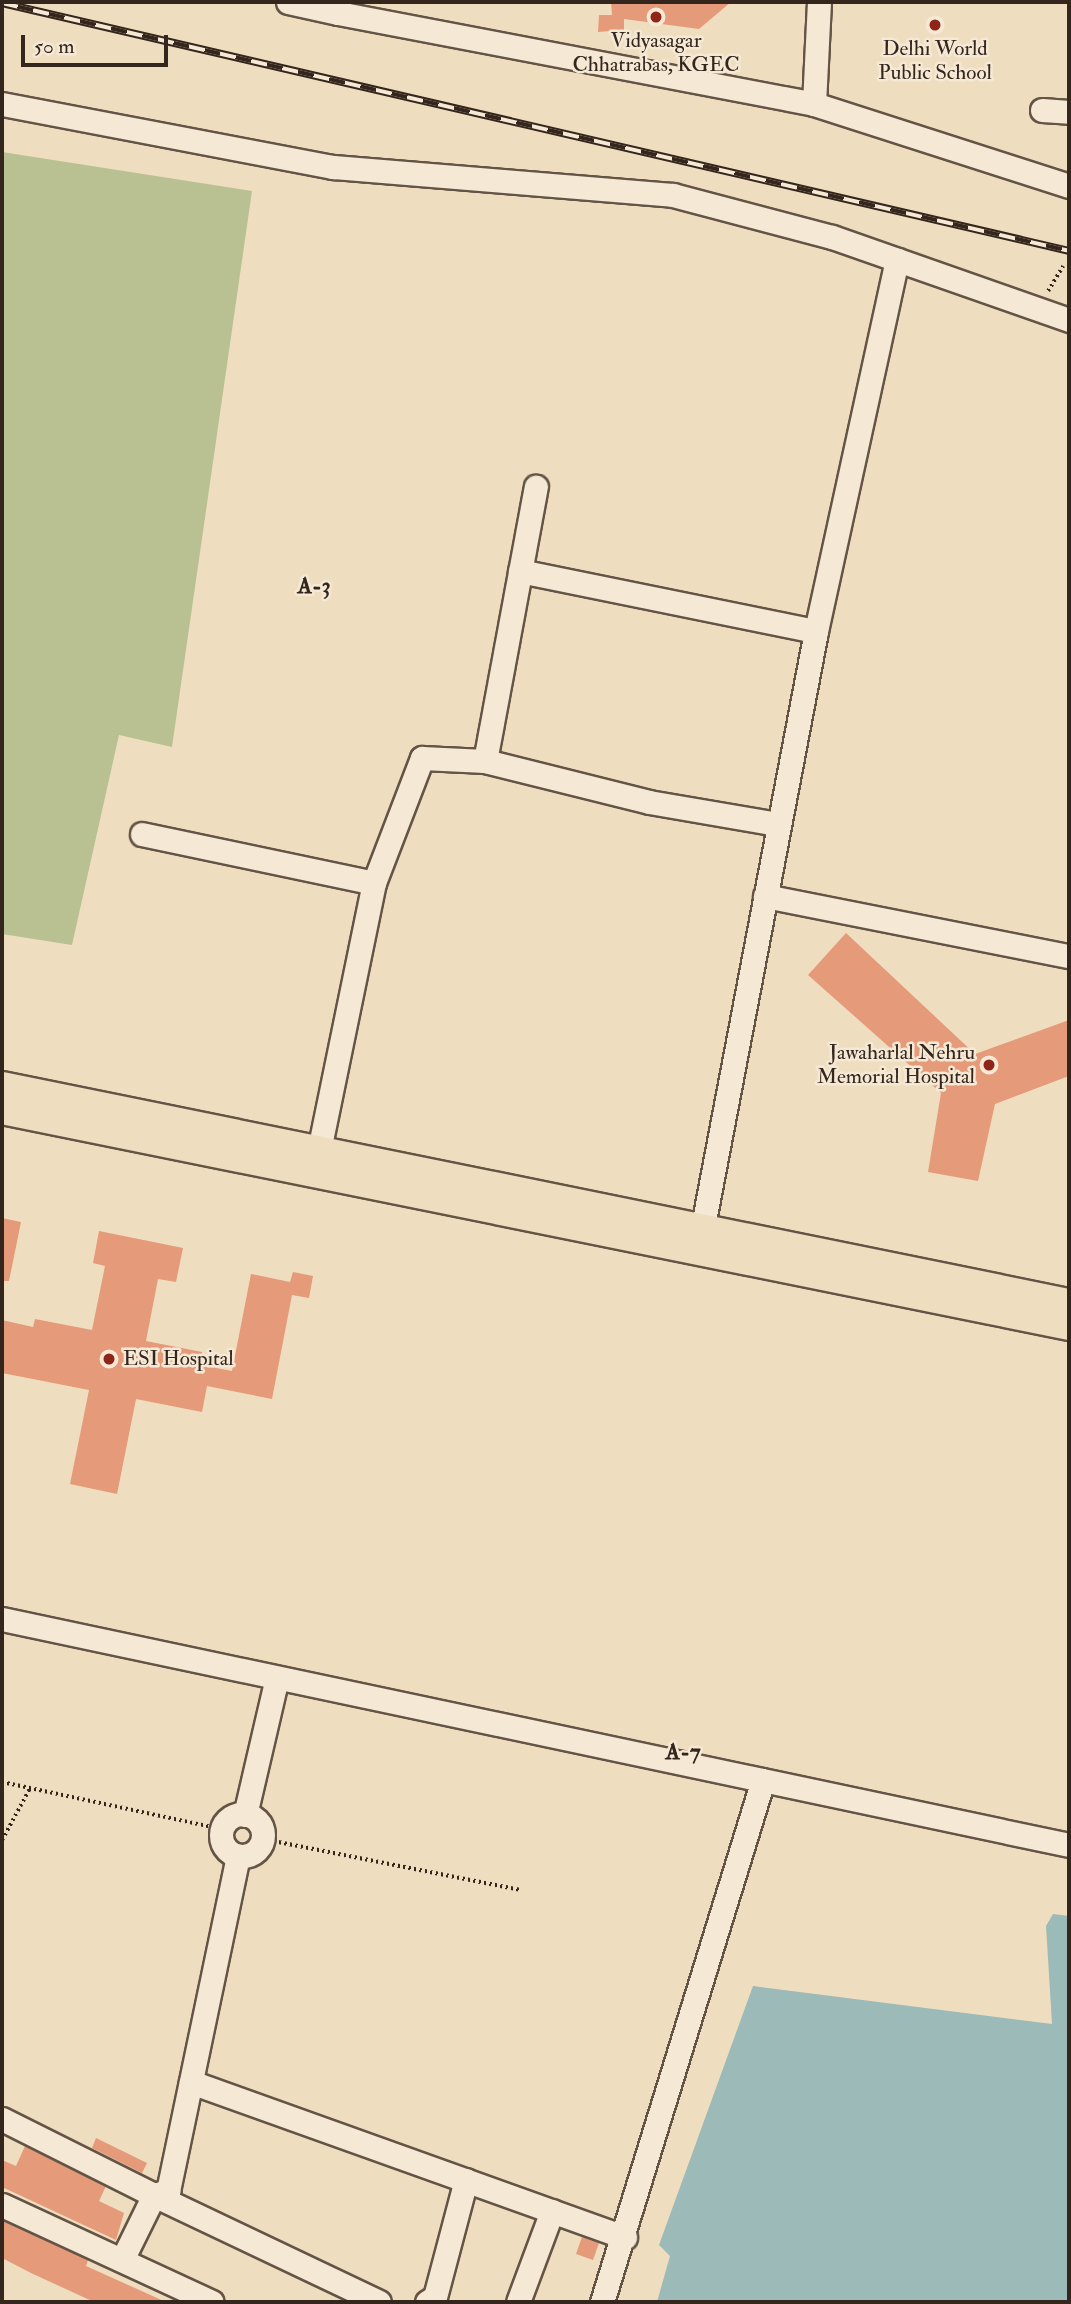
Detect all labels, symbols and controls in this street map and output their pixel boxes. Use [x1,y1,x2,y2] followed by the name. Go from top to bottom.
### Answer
[648,9,664,25] marker: Vidyasagar Chhatrabas, KGEC
[927,17,943,33] marker: Delhi World Public School
[24,21,172,65] scale bar
[572,28,740,78] place label: Vidyasagar Chhatrabas, KGEC
[34,33,75,60] text: 50 m
[878,36,992,86] place label: Delhi World Public School
[297,572,331,600] district label: A-3
[817,1040,975,1090] place label: Jawaharlal Nehru Memorial Hospital
[981,1057,997,1073] marker: Jawaharlal Nehru Memorial Hospital
[123,1346,234,1372] place label: ESI Hospital
[101,1351,117,1367] marker: ESI Hospital
[666,1738,700,1766] district label: A-7

